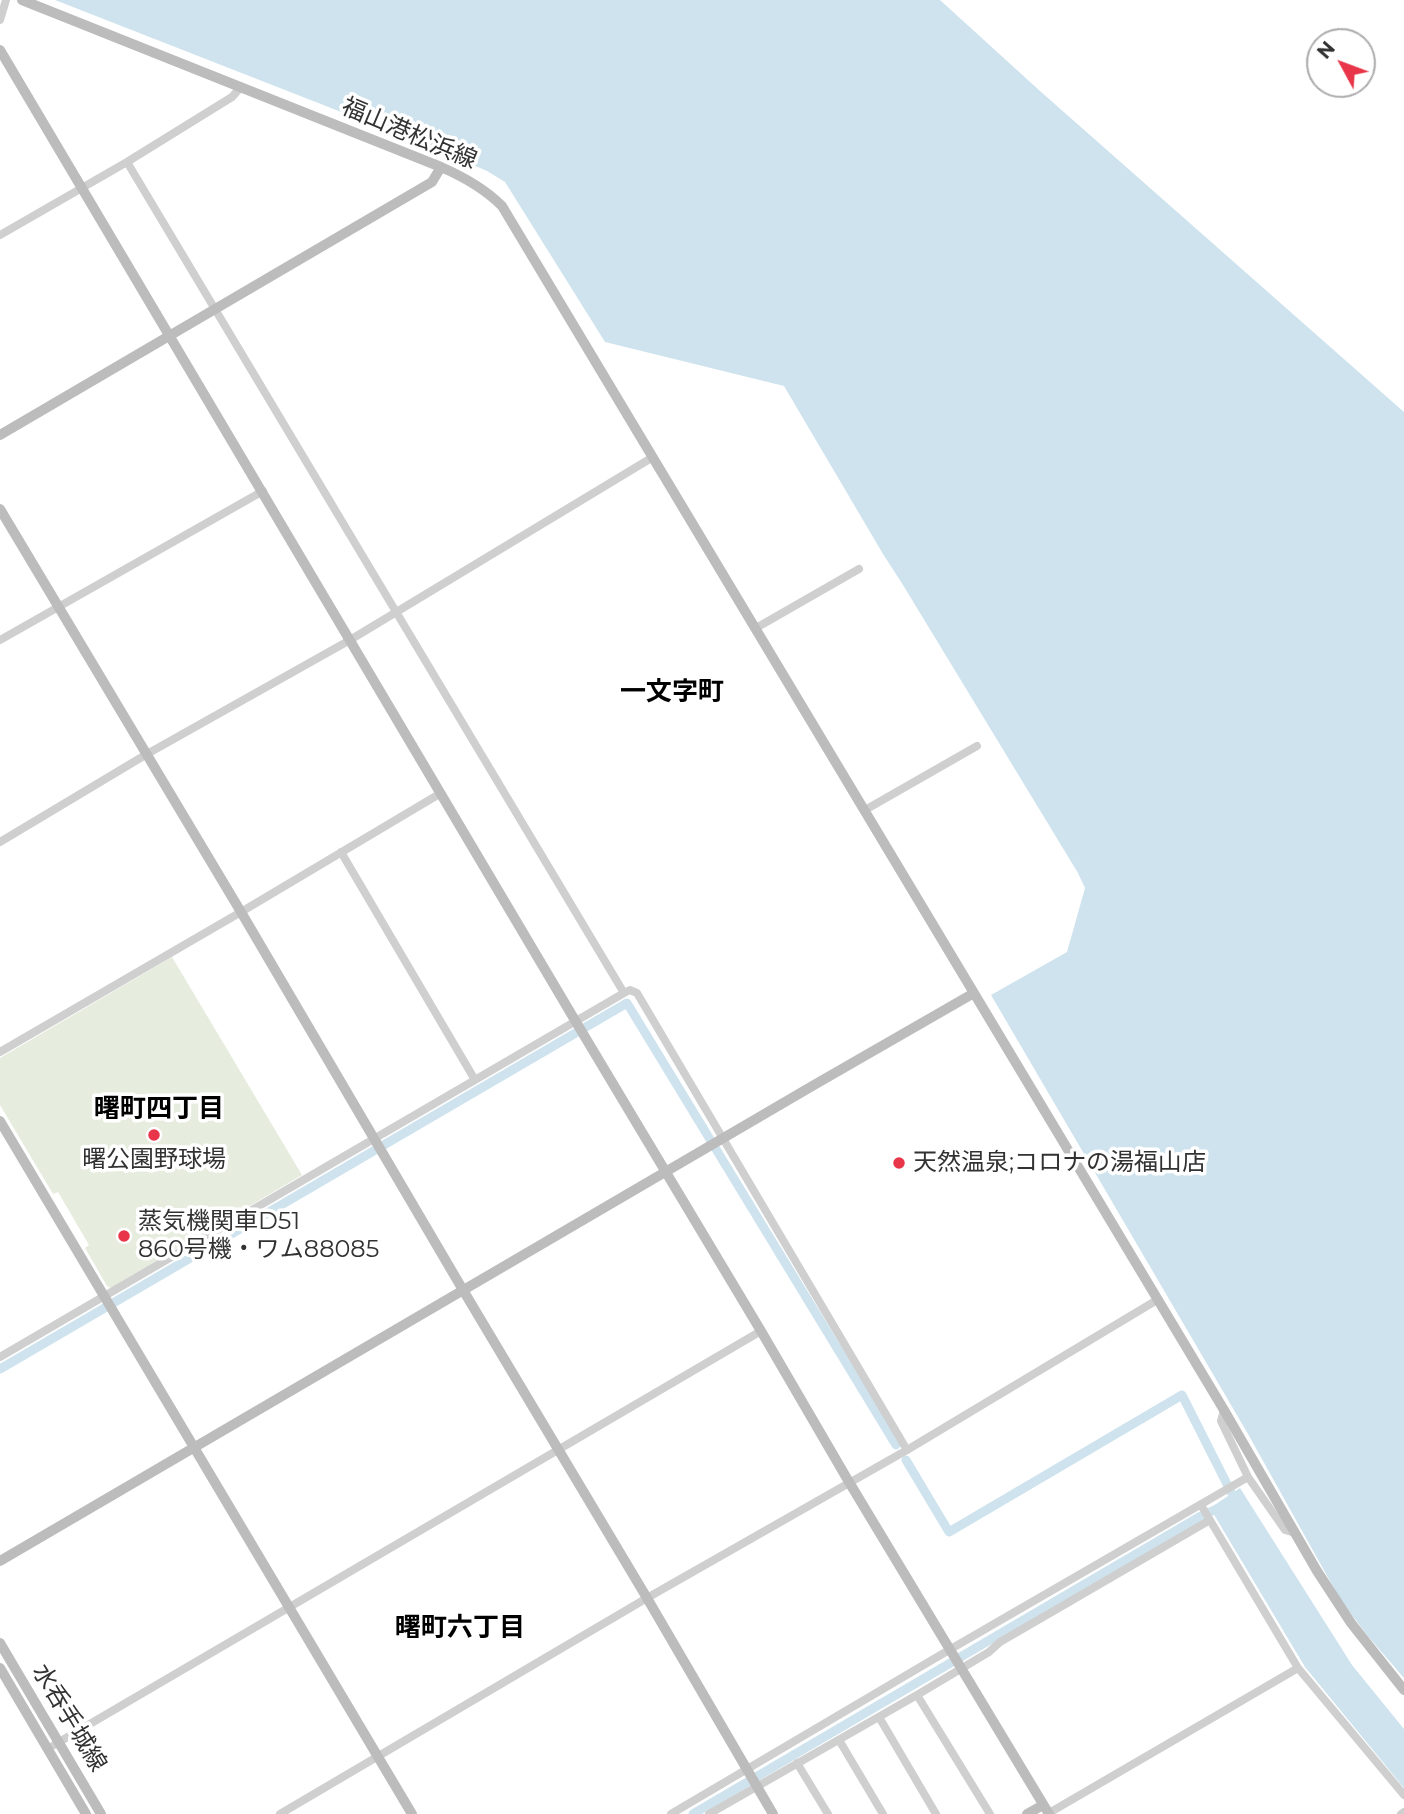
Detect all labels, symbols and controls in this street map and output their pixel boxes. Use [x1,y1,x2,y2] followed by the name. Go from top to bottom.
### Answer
[1306,28,1376,98] north arrow
[1313,37,1340,64] text: N
[337,93,481,175] street label: 福山港松浜線
[620,676,724,708] district label: 一文字町
[94,1093,224,1125] district label: 曙町四丁目
[146,1127,162,1143] marker: 曙公園野球場
[82,1146,226,1174] place label: 曙公園野球場
[913,1149,1206,1177] place label: 天然温泉;コロナの湯福山店
[891,1155,907,1171] marker: 天然温泉;コロナの湯福山店
[138,1208,379,1264] place label: 蒸気機関車D51 860号機・ワム88085
[116,1228,132,1244] marker: 蒸気機関車D51 860号機・ワム88085
[395,1612,525,1644] district label: 曙町六丁目
[26,1659,112,1777] street label: 水呑手城線

